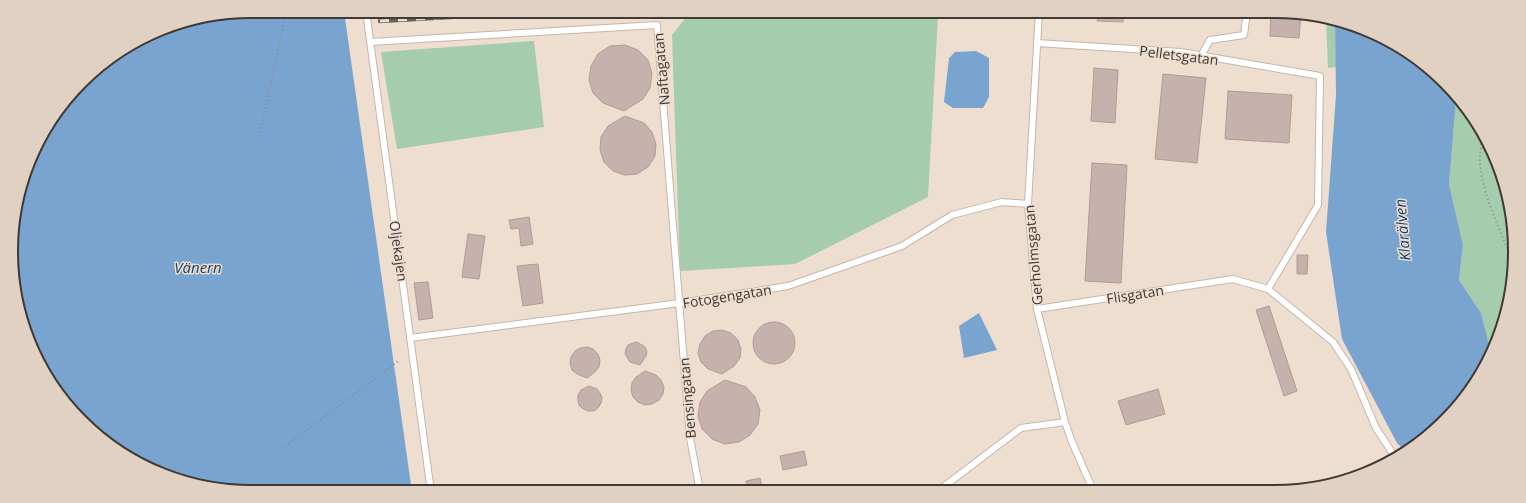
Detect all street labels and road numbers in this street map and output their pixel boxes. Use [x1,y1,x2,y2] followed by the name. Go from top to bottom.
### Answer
[648,32,674,106] street label: Naftagatan
[1138,41,1220,69] street label: Pelletsgatan
[1019,204,1047,306] street label: Gerholmsgatan
[385,220,413,282] street label: Oljekajen
[681,280,773,312] street label: Fotogengatan
[1105,280,1165,308] street label: Flisgatan
[674,357,700,439] street label: Bensingatan

